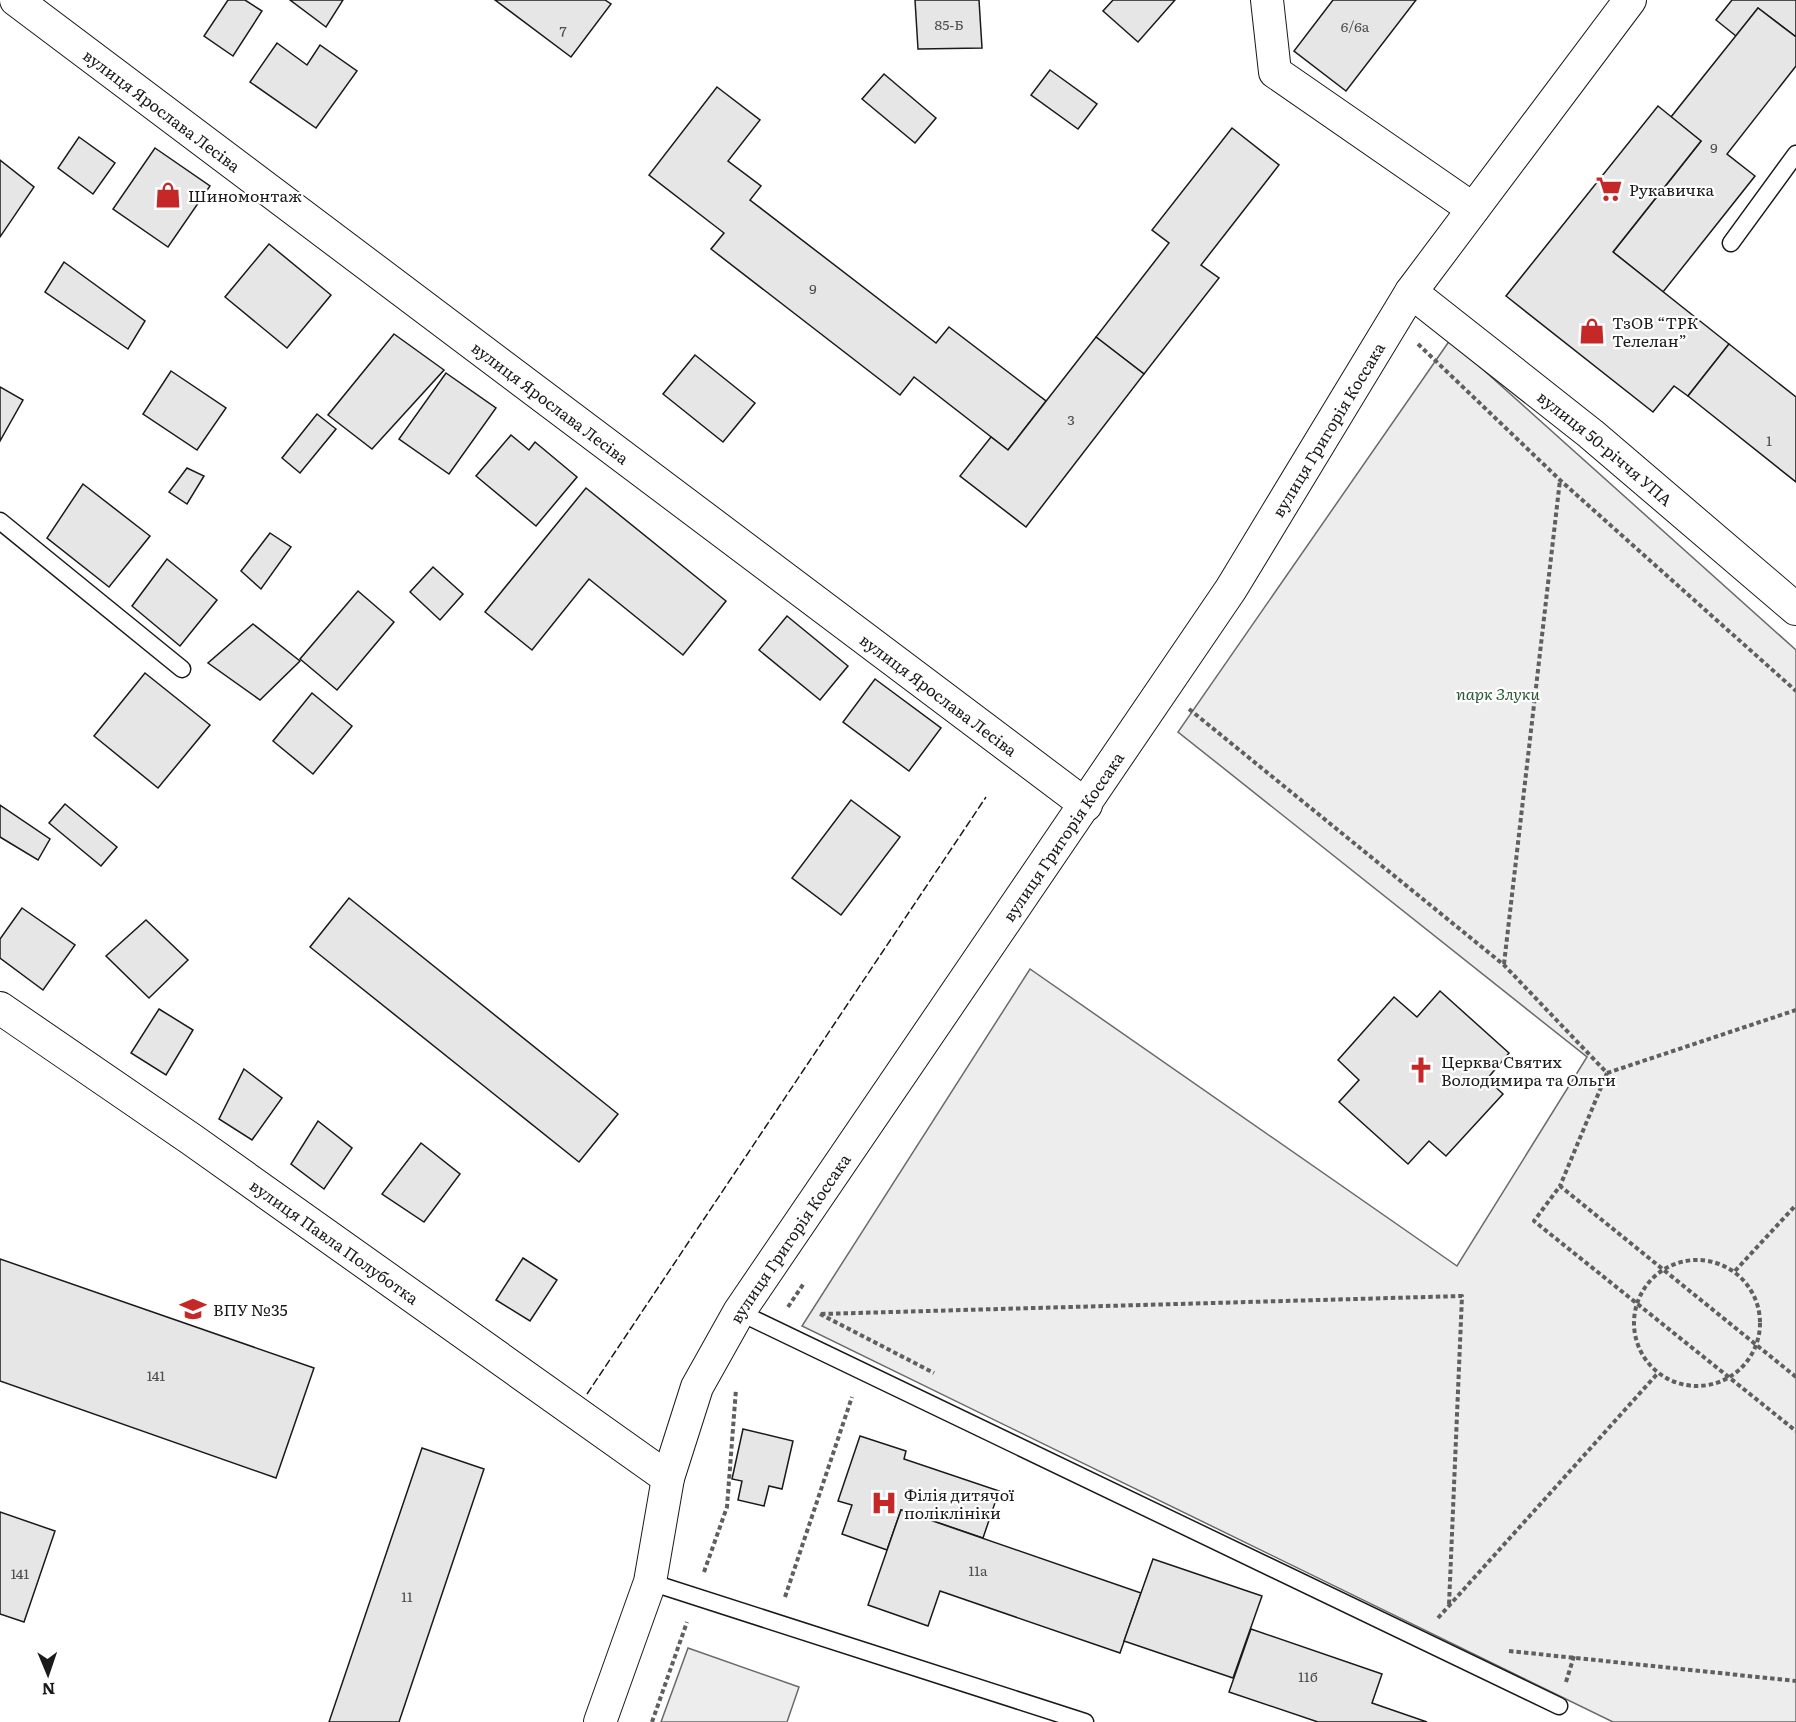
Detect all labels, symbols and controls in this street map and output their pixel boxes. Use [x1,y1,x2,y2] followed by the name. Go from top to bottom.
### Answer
[934,14,964,34] house number: 85-Б
[1341,16,1370,36] house number: 6/6а
[559,20,567,40] house number: 7
[79,43,246,177] street label: вулиця Ярослава Лесіва
[1710,137,1718,157] house number: 9
[1594,174,1624,204] supermarket icon: Рукавичка
[1629,177,1715,201] place label: Рукавичка
[153,180,183,210] shop icon: Шиномонтаж
[188,183,302,207] place label: Шиномонтаж
[809,278,817,298] house number: 9
[1612,310,1699,352] place label: ТзОВ “ТРК Телелан”
[1577,316,1607,346] shop icon: ТзОВ “ТРК Телелан”
[467,335,635,470] street label: вулиця Ярослава Лесіва
[1266,337,1390,521] street label: вулиця Григорія Коссака
[1533,384,1678,511] street label: вулиця 50-річчя УПА
[1067,409,1075,429] house number: 3
[1766,430,1772,450] house number: 1
[855,627,1023,762] street label: вулиця Ярослава Лесіва
[1456,681,1540,705] park label: парк Злуки
[996,746,1129,926] street label: вулиця Григорія Коссака
[1441,1049,1616,1091] place label: Церква Святих Володимира та Ольги
[1406,1055,1436,1085] church icon: Церква Святих Володимира та Ольги
[723,1148,856,1327] street label: вулиця Григорія Коссака
[245,1173,424,1310] street label: вулиця Павла Полуботка
[178,1294,208,1324] school or university icon: ВПУ №35
[213,1297,288,1321] place label: ВПУ №35
[147,1365,166,1385] house number: 141
[904,1482,1014,1524] place label: Філія дитячої поліклініки
[869,1488,899,1518] hospital icon: Філія дитячої поліклініки
[969,1560,988,1580] house number: 11а
[11,1563,30,1583] house number: 141
[401,1586,413,1606] house number: 11
[18,1644,78,1704] north arrow
[1298,1666,1318,1686] house number: 11б
[41,1678,56,1702] text: N

